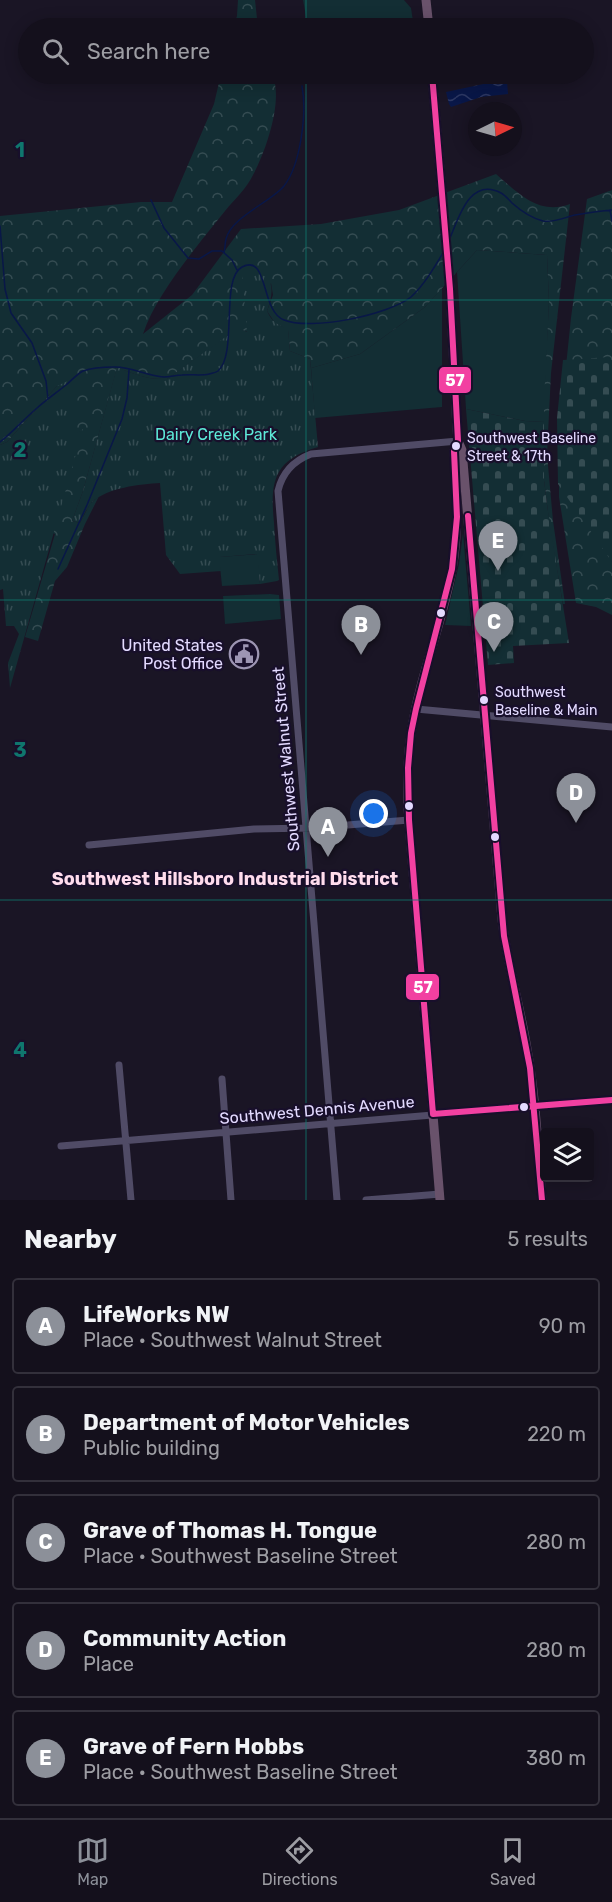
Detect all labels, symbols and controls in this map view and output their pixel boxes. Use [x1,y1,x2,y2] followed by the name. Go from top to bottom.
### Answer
[18,18,594,84] search box
[39,35,72,68] icon: search
[87,38,210,65] text: Search here
[468,102,522,156] north arrow
[15,138,25,162] text: 1
[438,366,472,394] line badge: 57
[445,371,465,390] text: 57
[155,425,278,444] park label: Dairy Creek Park
[467,430,596,465] place label: Southwest Baseline Street & 17th
[14,438,27,462] text: 2
[450,440,462,452] marker: Southwest Baseline Street & 17th
[478,522,518,571] pin: E
[474,602,514,652] pin: C
[342,606,380,655] pin: B
[435,607,447,619] unlabelled marker
[121,636,223,673] place label: United States Post Office
[228,638,260,670] public building icon: United States Post Office
[268,666,304,852] street label: Southwest Walnut Street
[495,684,597,719] place label: Southwest Baseline & Main
[478,694,490,706] marker: Southwest Baseline & Main
[13,738,27,762] text: 3
[556,774,596,823] pin: D
[359,799,388,828] your location
[403,800,415,812] unlabelled marker
[308,808,348,857] pin: A
[489,831,501,843] unlabelled marker
[52,868,398,890] district label: Southwest Hillsboro Industrial District
[405,973,440,1001] line badge: 57
[413,978,433,997] text: 57
[13,1038,27,1062] text: 4
[219,1092,415,1128] street label: Southwest Dennis Avenue
[518,1101,530,1113] unlabelled marker
[540,1128,594,1182] map controls
[540,1128,594,1182] button: layers
[24,1224,117,1255] text: Nearby
[507,1227,588,1251] text: 5 results
[83,1301,230,1328] text: LifeWorks NW
[38,1314,53,1338] text: A
[539,1314,586,1338] text: 90 m
[83,1328,382,1352] text: Place · Southwest Walnut Street
[83,1409,410,1436] text: Department of Motor Vehicles
[38,1422,53,1446] text: B
[527,1422,586,1446] text: 220 m
[83,1436,220,1460] text: Public building
[83,1517,377,1544] text: Grave of Thomas H. Tongue
[38,1530,53,1554] text: C
[526,1530,586,1554] text: 280 m
[83,1544,398,1568] text: Place · Southwest Baseline Street
[83,1625,286,1652] text: Community Action
[38,1638,53,1662] text: D
[526,1638,586,1662] text: 280 m
[83,1652,134,1676] text: Place
[83,1733,304,1760] text: Grave of Fern Hobbs
[39,1746,52,1770] text: E
[526,1746,586,1770] text: 380 m
[83,1760,398,1784] text: Place · Southwest Baseline Street
[76,1834,109,1889] tab: Map
[262,1834,338,1889] tab: Directions
[490,1834,536,1889] tab: Saved

